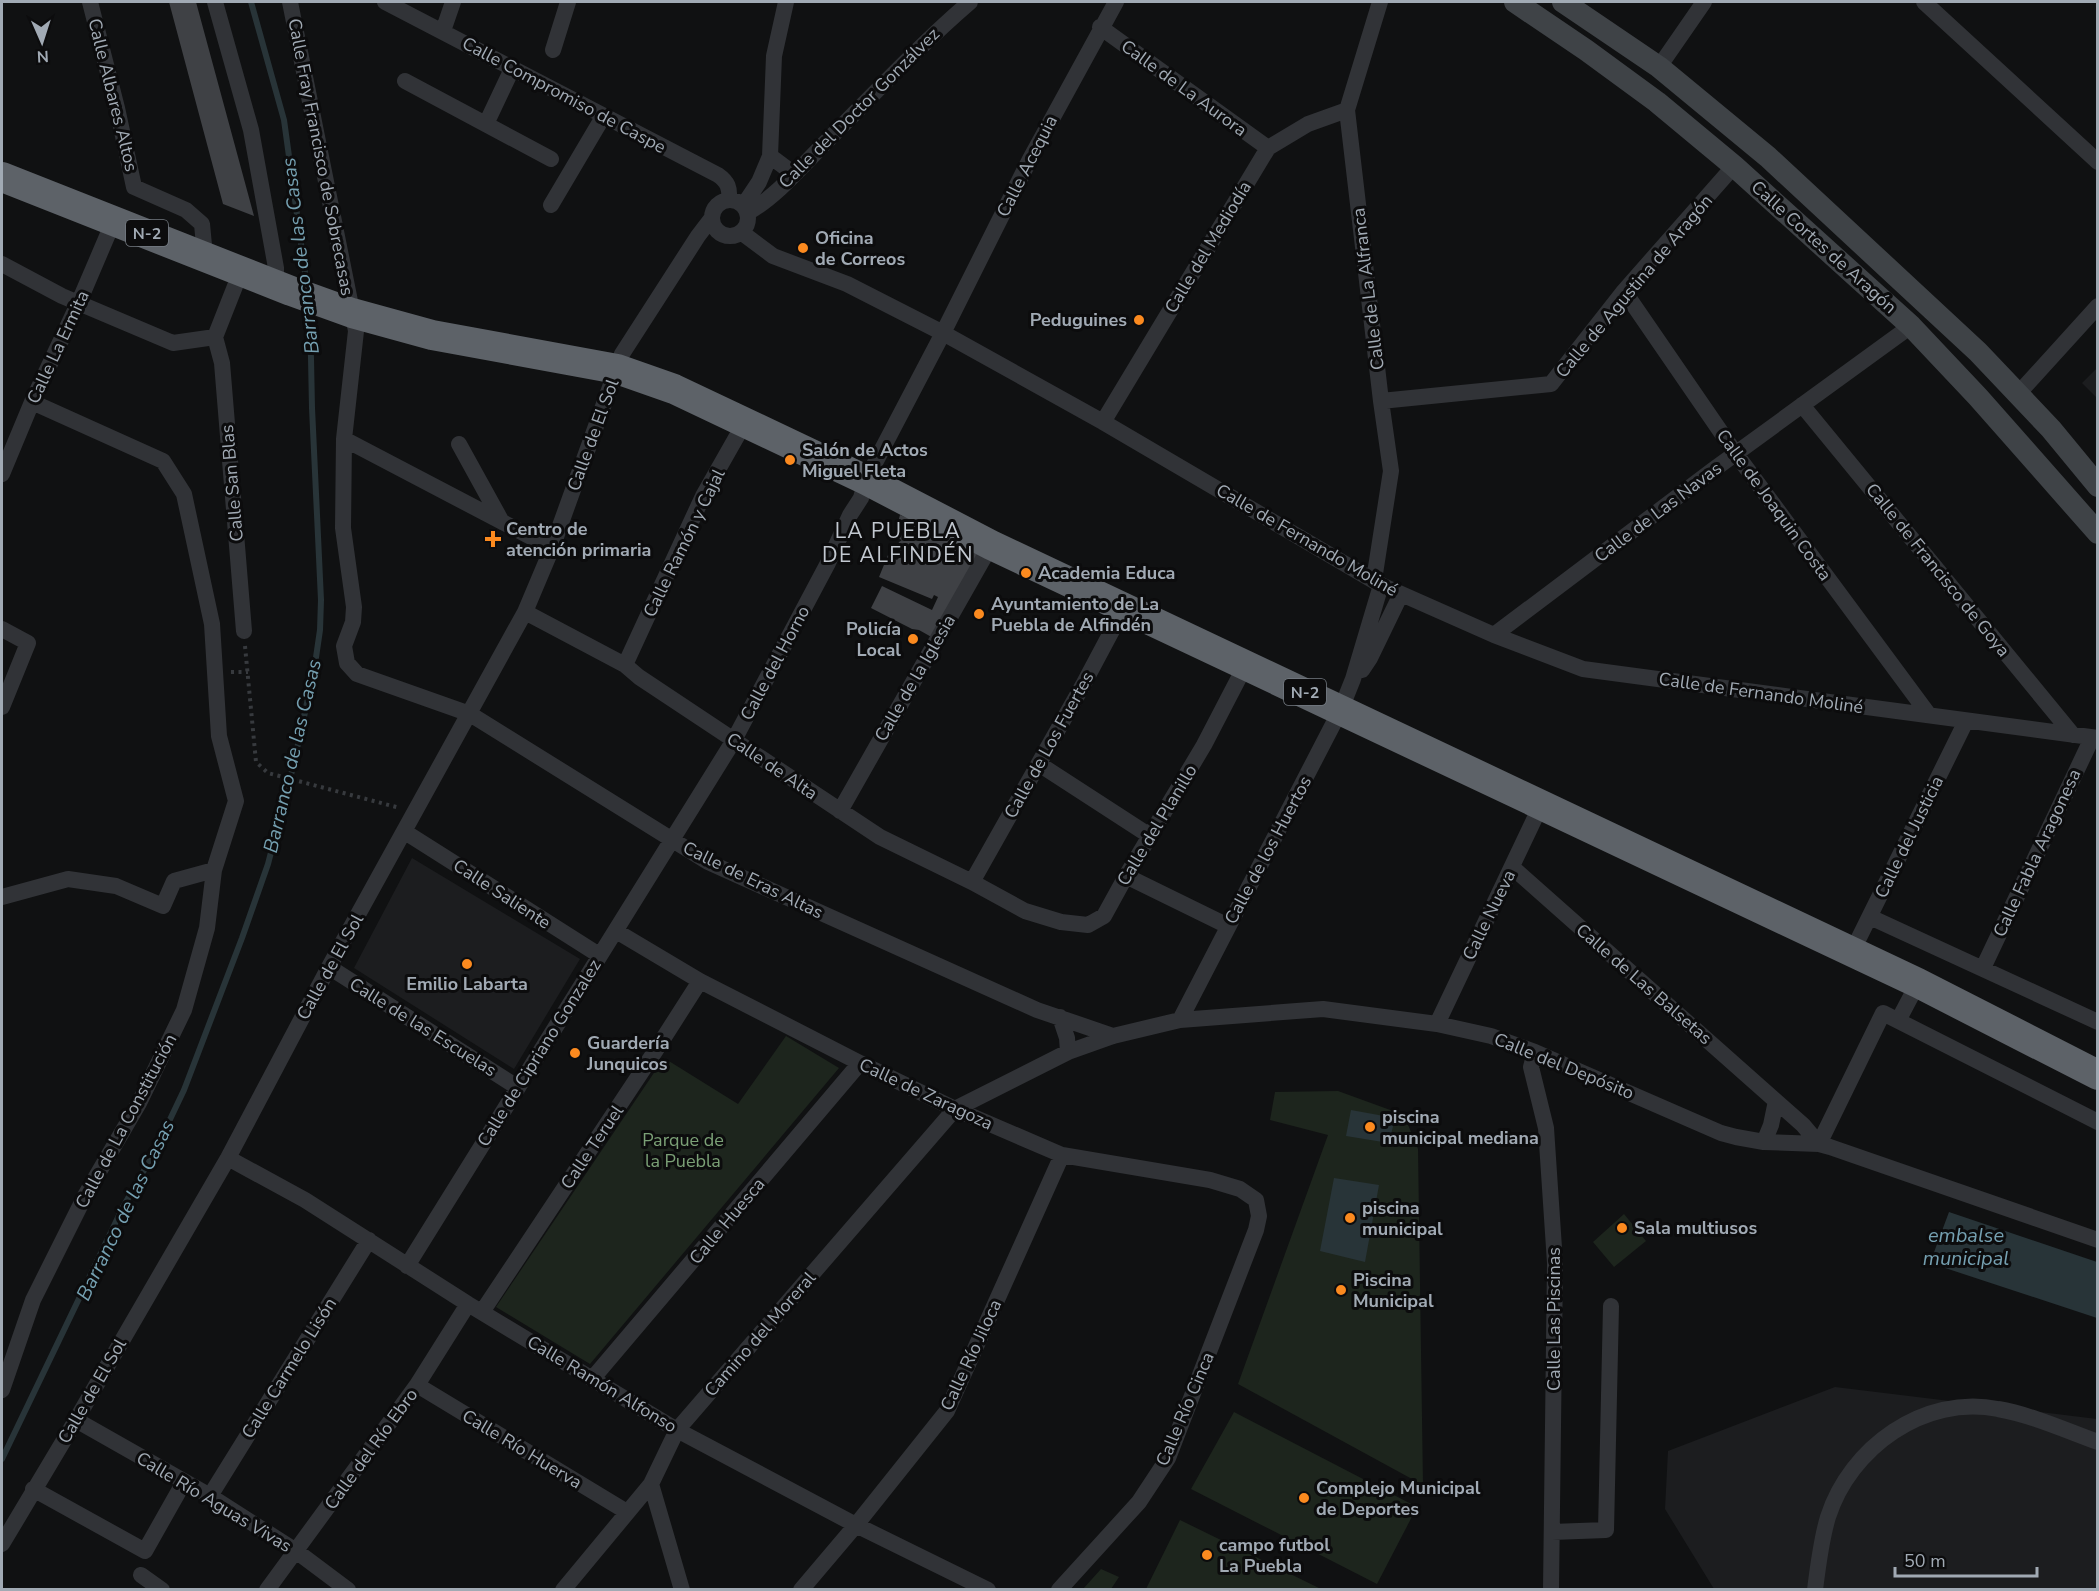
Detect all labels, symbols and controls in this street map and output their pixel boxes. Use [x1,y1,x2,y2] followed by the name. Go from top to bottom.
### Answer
[12,12,72,72] north arrow
[82,16,144,174] street label: Calle Albares Altos
[282,16,360,298] street label: Calle Fray Francisco de Sobrecasas
[773,22,945,194] street label: Calle del Doctor Gonzálvez
[458,31,670,159] street label: Calle Compromiso de Caspe
[1116,34,1252,142] street label: Calle de La Aurora
[36,45,49,67] text: N
[991,111,1063,221] street label: Calle Acequia
[275,156,326,356] water label: Barranco de las Casas
[1746,175,1902,319] street label: Calle Cortes de Aragón
[1159,177,1257,317] street label: Calle del Mediodía
[1550,189,1718,383] street label: Calle de Agustina de Aragón
[1346,207,1390,371] street label: Calle de La Alfranca
[126,220,168,246] road number: N-2
[815,226,905,271] place label: Oficina de Correos
[796,241,810,255] marker: Oficina de Correos
[21,286,95,408] street label: Calle La Ermita
[1030,308,1127,332] place label: Peduguines
[1132,313,1146,327] marker: Peduguines
[562,375,625,494] street label: Calle de El Sol
[215,424,249,542] street label: Calle San Blas
[1711,424,1837,586] street label: Calle de Joaquin Costa
[802,438,928,483] place label: Salón de Actos Miguel Fleta
[783,453,797,467] marker: Salón de Actos Miguel Fleta
[1589,456,1727,568] street label: Calle de Las Navas
[638,464,731,621] street label: Calle Ramón y Cajal
[1212,478,1402,602] street label: Calle de Fernando Moliné
[1860,478,2016,662] street label: Calle de Francisco de Goya
[506,517,651,562] place label: Centro de atención primaria
[822,517,974,569] district label: LA PUEBLA DE ALFINDÉN
[484,530,502,548] marker: Centro de atención primaria
[1038,561,1175,585] place label: Academia Educa
[1019,566,1033,580] marker: Academia Educa
[991,592,1159,637] place label: Ayuntamiento de La Puebla de Alfindén
[735,601,815,725] street label: Calle del Horno
[972,607,986,621] marker: Ayuntamiento de La Puebla de Alfindén
[869,610,961,746] street label: Calle de la Iglesia
[846,617,901,662] place label: Policía Local
[906,632,920,646] marker: Policía Local
[257,657,328,856] water label: Barranco de las Casas
[999,667,1099,823] street label: Calle de Los Fuertes
[1657,667,1865,719] street label: Calle de Fernando Moliné
[1284,679,1326,705] road number: N-2
[722,727,822,805] street label: Calle de Alta
[1111,760,1203,890] street label: Calle del Planillo
[1988,765,2086,941] street label: Calle Fabla Aragonesa
[1219,772,1317,928] street label: Calle de los Huertos
[1869,772,1949,902] street label: Calle del Justicia
[679,836,827,924] street label: Calle de Eras Altas
[449,853,555,935] street label: Calle Saliente
[1457,866,1521,964] street label: Calle Nueva
[291,909,369,1024] street label: Calle de El Sol
[1571,918,1717,1050] street label: Calle de Las Balsetas
[471,955,607,1151] street label: Calle de Cipriano Gonzalez
[460,957,474,971] marker: Emilio Labarta
[345,972,501,1082] street label: Calle de las Escuelas
[406,972,528,996] place label: Emilio Labarta
[1491,1027,1637,1105] street label: Calle del Depósito
[70,1029,182,1213] street label: Calle de La Constitución
[586,1031,669,1076] place label: Guardería Junquicos
[568,1046,582,1060] marker: Guardería Junquicos
[855,1053,997,1135] street label: Calle de Zaragoza
[555,1100,629,1194] street label: Calle Teruel
[1382,1105,1539,1150] place label: piscina municipal mediana
[70,1115,181,1305] water label: Barranco de las Casas
[1363,1120,1377,1134] marker: piscina municipal mediana
[642,1128,724,1173] park label: Parque de la Puebla
[684,1173,770,1269] street label: Calle Huesca
[1362,1196,1443,1241] place label: piscina municipal
[1343,1211,1357,1225] marker: piscina municipal
[1634,1216,1757,1240] place label: Sala multiusos
[1615,1221,1629,1235] marker: Sala multiusos
[1923,1222,2009,1272] water label: embalse municipal
[1542,1247,1566,1391] street label: Calle Las Piscinas
[699,1266,821,1402] street label: Camino del Moreral
[1353,1268,1434,1313] place label: Piscina Municipal
[1334,1283,1348,1297] marker: Piscina Municipal
[236,1293,342,1443] street label: Calle Carmelo Lisón
[935,1296,1007,1414] street label: Calle Río Jiloca
[523,1330,681,1438] street label: Calle Ramón Alfonso
[52,1333,132,1448] street label: Calle de El Sol
[1150,1348,1220,1470] street label: Calle Río Cinca
[319,1384,423,1514] street label: Calle del Río Ebro
[458,1404,586,1494] street label: Calle Río Huerva
[132,1446,296,1558] street label: Calle Río Aguas Vivas
[1316,1476,1481,1521] place label: Complejo Municipal de Deportes
[1297,1491,1311,1505] marker: Complejo Municipal de Deportes
[1219,1533,1330,1578] place label: campo futbol La Puebla
[1895,1540,2038,1578] scale bar
[1200,1548,1214,1562] marker: campo futbol La Puebla
[1904,1549,1946,1573] text: 50 m

